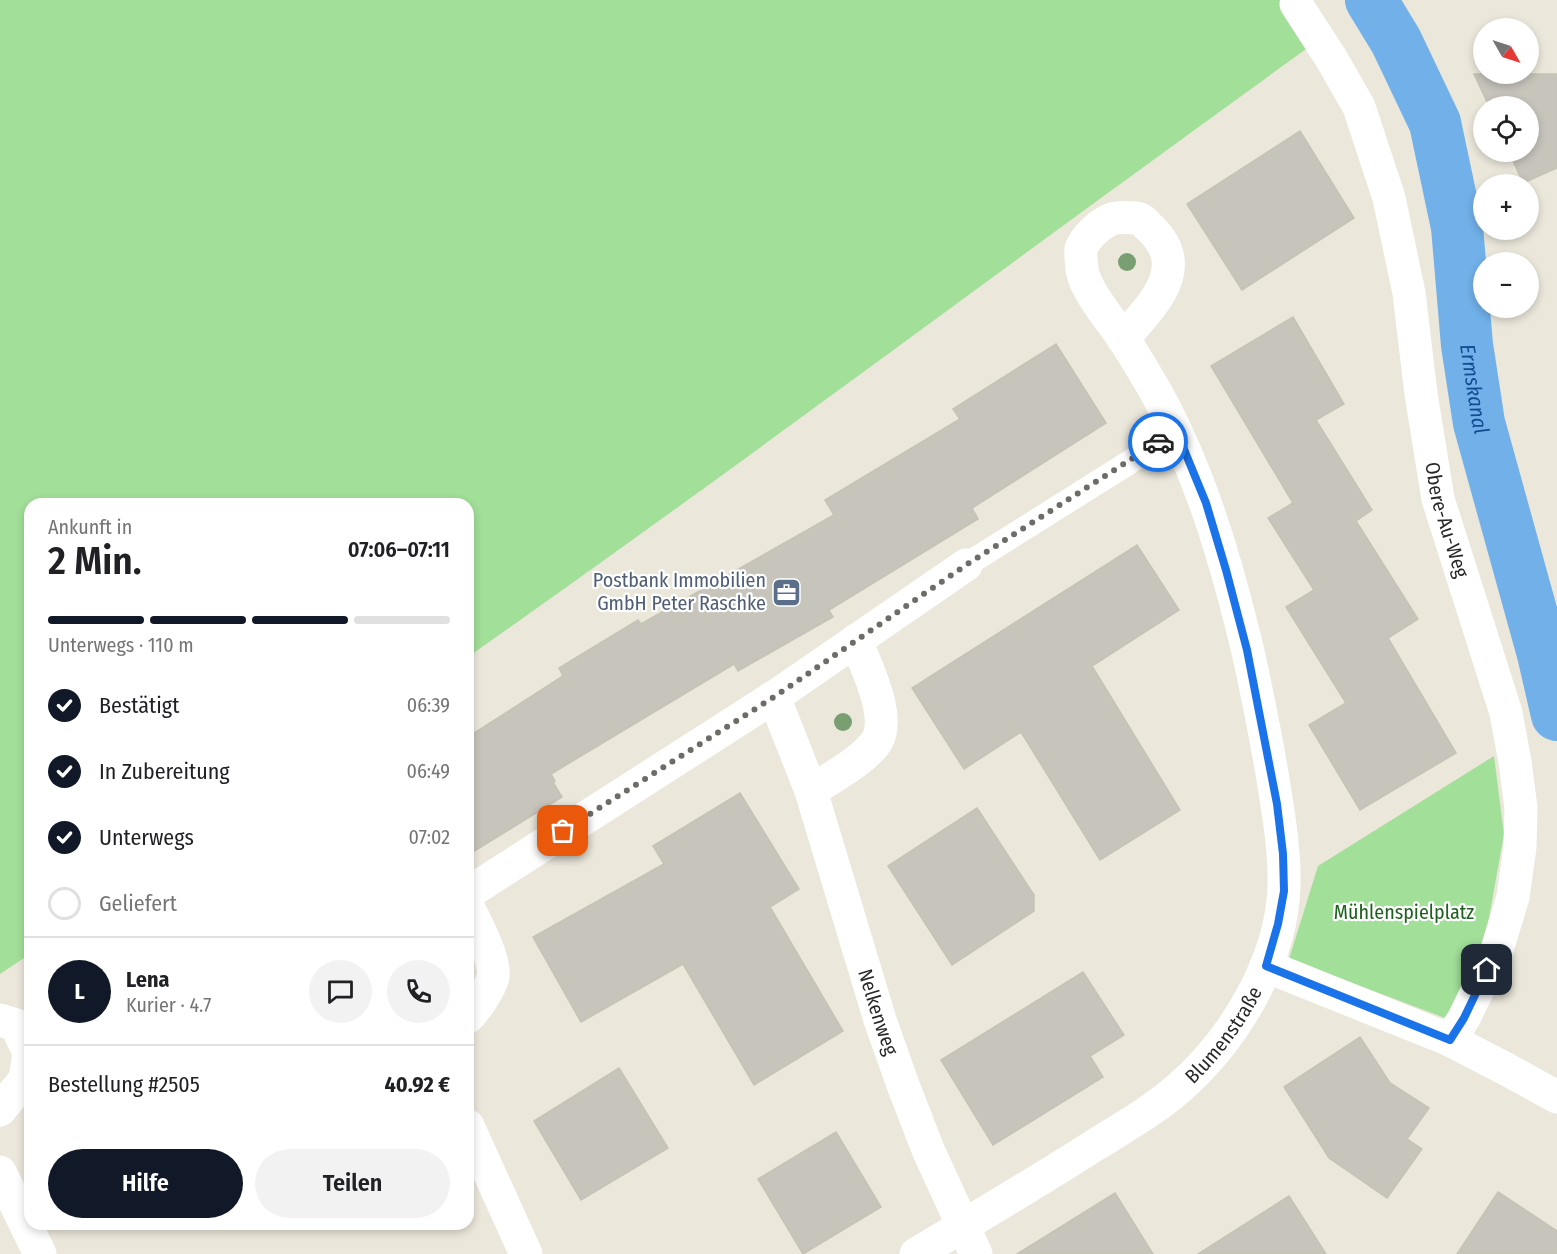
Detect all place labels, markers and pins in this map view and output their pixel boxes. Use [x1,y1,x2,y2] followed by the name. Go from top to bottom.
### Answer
[593,568,766,615] place label: Postbank Immobilien GmbH Peter Raschke
[771,576,803,608] office icon: Postbank Immobilien GmbH Peter Raschke
[537,805,588,856] pin
[1461,944,1512,995] pin

